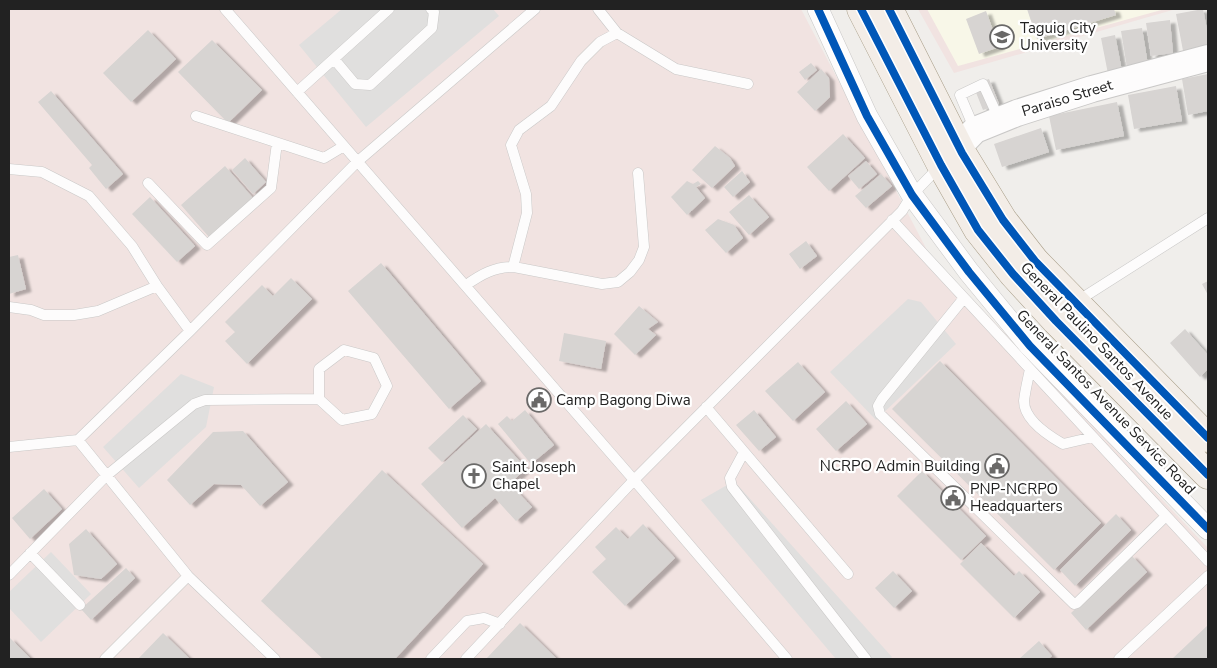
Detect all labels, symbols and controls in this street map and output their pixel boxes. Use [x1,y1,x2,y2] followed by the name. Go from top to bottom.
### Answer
[1020,18,1096,55] place label: Taguig City University
[989,24,1015,50] school or university icon: Taguig City University
[1019,74,1116,121] street label: Paraiso Street
[1016,258,1178,424] street label: General Paulino Santos Avenue
[1012,305,1200,499] street label: General Santos Avenue Service Road
[526,387,552,413] public building icon: Camp Bagong Diwa
[556,390,691,410] place label: Camp Bagong Diwa
[984,453,1010,479] public building icon: NCRPO Admin Building
[820,456,980,476] place label: NCRPO Admin Building
[492,457,576,494] place label: Saint Joseph Chapel
[461,463,487,489] church icon: Saint Joseph Chapel
[970,479,1063,516] place label: PNP-NCRPO Headquarters
[940,485,966,511] public building icon: PNP-NCRPO Headquarters

